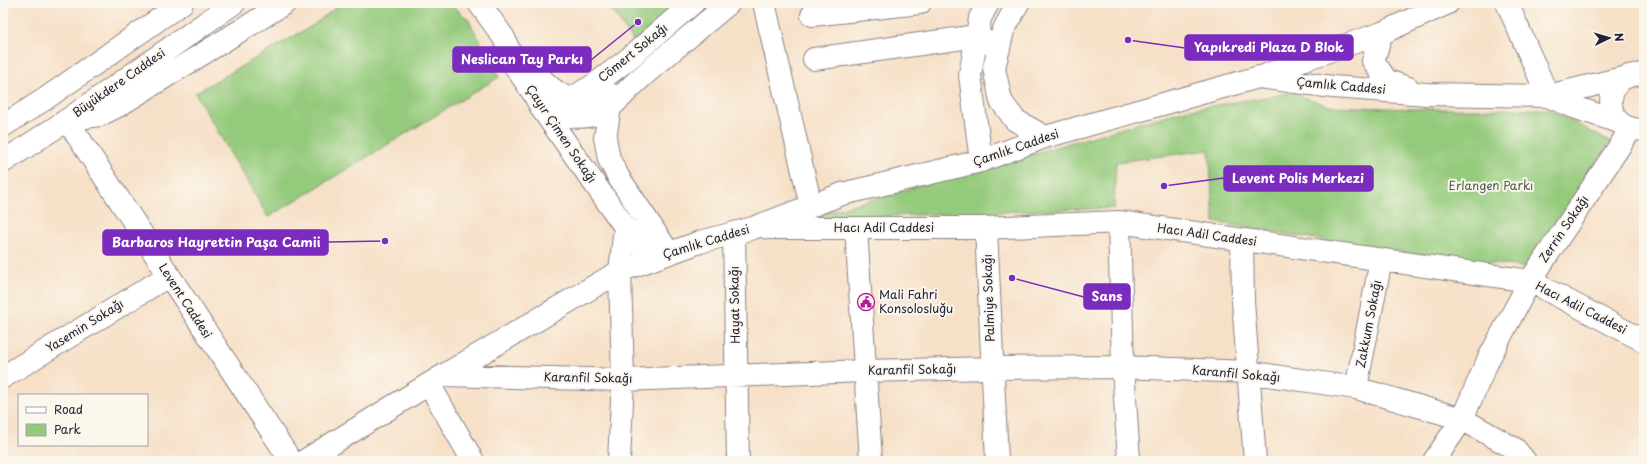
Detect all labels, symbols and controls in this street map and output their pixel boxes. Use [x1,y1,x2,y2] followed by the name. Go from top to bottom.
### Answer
[594,18,671,86] street label: Cömert Sokağı
[1589,18,1629,58] north arrow
[1611,32,1628,42] text: N
[1185,35,1353,60] callout: Yapıkredi Plaza D Blok
[1194,37,1344,56] text: Yapıkredi Plaza D Blok
[68,43,168,121] street label: Büyükdere Caddesi
[453,47,591,72] callout: Neslican Tay Parkı
[461,49,583,68] text: Neslican Tay Parkı
[1296,72,1387,98] street label: Çamlık Caddesi
[522,81,602,186] street label: Çayır Çimen Sokağı
[970,124,1061,170] street label: Çamlık Caddesi
[1224,166,1373,191] callout: Levent Polis Merkezi
[1232,168,1364,187] text: Levent Polis Merkezi
[1449,176,1533,194] park label: Erlangen Parkı
[1534,191,1592,266] street label: Zerrin Sokağı
[834,218,934,236] street label: Hacı Adil Caddesi
[1156,218,1258,250] street label: Hacı Adil Caddesi
[660,219,751,263] street label: Çamlık Caddesi
[103,230,328,255] callout: Barbaros Hayrettin Paşa Camii
[112,232,321,251] text: Barbaros Hayrettin Paşa Camii
[977,254,999,342] street label: Palmiye Sokağı
[155,259,217,342] street label: Levent Caddesi
[724,266,744,344] street label: Hayat Sokağı
[1533,276,1630,338] street label: Hacı Adil Caddesi
[1351,278,1385,369] street label: Zakkum Sokağı
[1084,284,1130,309] callout: Sans
[879,285,953,317] place label: Mali Fahri Konsolosluğu
[1092,286,1122,305] text: Sans
[856,292,876,312] public building icon: Mali Fahri Konsolosluğu
[42,294,127,356] street label: Yasemin Sokağı
[867,359,956,379] street label: Karanfil Sokağı
[1191,360,1281,386] street label: Karanfil Sokağı
[544,367,633,387] street label: Karanfil Sokağı
[18,394,148,446] legend
[54,400,83,418] text: Road
[54,420,81,438] text: Park

